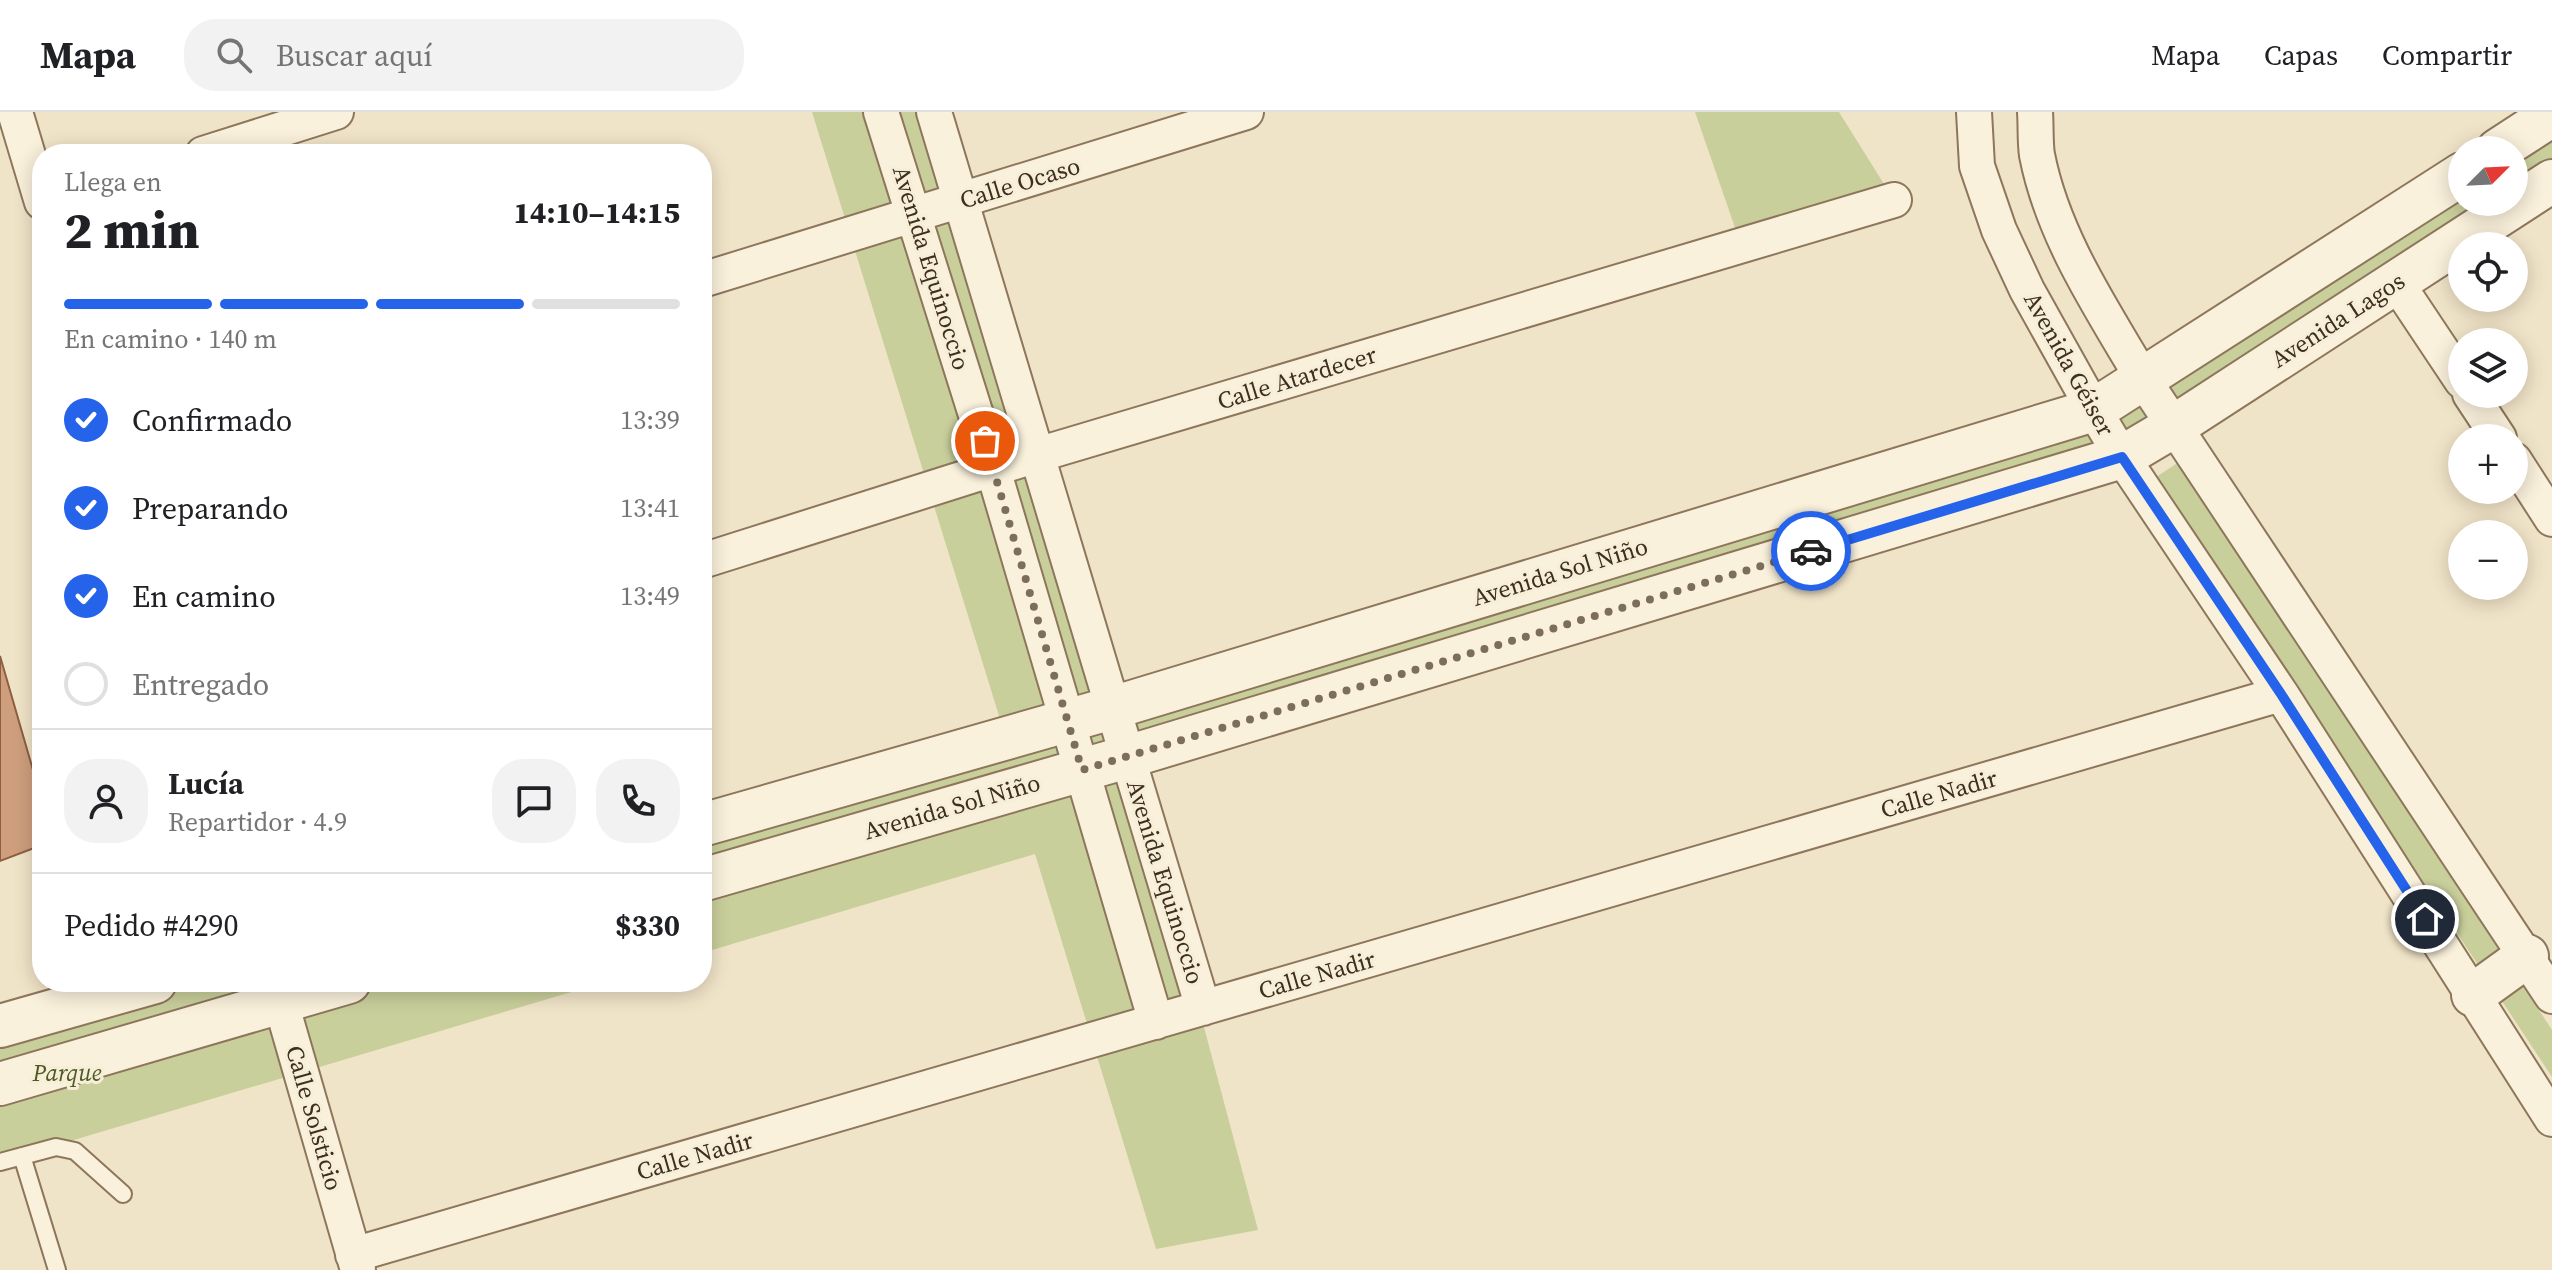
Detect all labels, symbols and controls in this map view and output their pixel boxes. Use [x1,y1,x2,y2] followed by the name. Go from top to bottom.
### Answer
[184,19,744,91] search box
[40,29,136,81] text: Mapa
[212,33,256,77] icon: search
[276,35,432,76] text: Buscar aquí
[2151,36,2220,74] text: Mapa
[2264,36,2338,74] text: Capas
[2382,36,2512,74] text: Compartir
[2448,136,2528,216] north arrow
[2448,136,2528,600] map controls
[956,149,1084,216] street label: Calle Ocaso
[885,162,978,374] street label: Avenida Equinoccio
[64,164,162,200] text: Llega en
[513,192,680,233] text: 14:10–14:15
[64,194,200,265] text: 2 min
[2448,232,2528,312] button: locate
[2264,264,2411,375] street label: Avenida Lagos
[2016,286,2123,442] street label: Avenida Géiser
[64,321,277,357] text: En camino · 140 m
[2448,328,2528,408] button: layers
[1213,338,1380,417] street label: Calle Atardecer
[64,398,108,442] icon: check
[132,400,292,441] text: Confirmado
[620,402,680,438] text: 13:39
[951,407,1019,475] pin
[963,419,1007,463] icon: bag
[2448,424,2528,504] button: +
[64,486,108,530] icon: check
[132,488,289,529] text: Preparando
[620,490,680,526] text: 13:41
[1771,511,1851,591] courier
[2448,520,2528,600] button: −
[1468,529,1652,614] street label: Avenida Sol Niño
[1789,529,1833,573] icon: car
[64,574,108,618] icon: check
[132,576,276,617] text: En camino
[620,578,680,614] text: 13:49
[132,664,269,705] text: Entregado
[64,759,148,843] button: person
[492,759,576,843] button: chat
[596,759,680,843] button: phone
[1877,761,2001,826] street label: Calle Nadir
[168,763,244,804] text: Lucía
[860,766,1044,847] street label: Avenida Sol Niño
[1119,776,1212,988] street label: Avenida Equinoccio
[168,804,347,840] text: Repartidor · 4.9
[2391,885,2459,953] pin
[2403,897,2447,941] icon: home
[64,905,239,946] text: Pedido #4290
[615,905,680,946] text: $330
[1255,942,1379,1007] street label: Calle Nadir
[278,1042,351,1194] street label: Calle Solsticio
[31,1056,102,1089] park label: Parque
[633,1123,757,1188] street label: Calle Nadir

